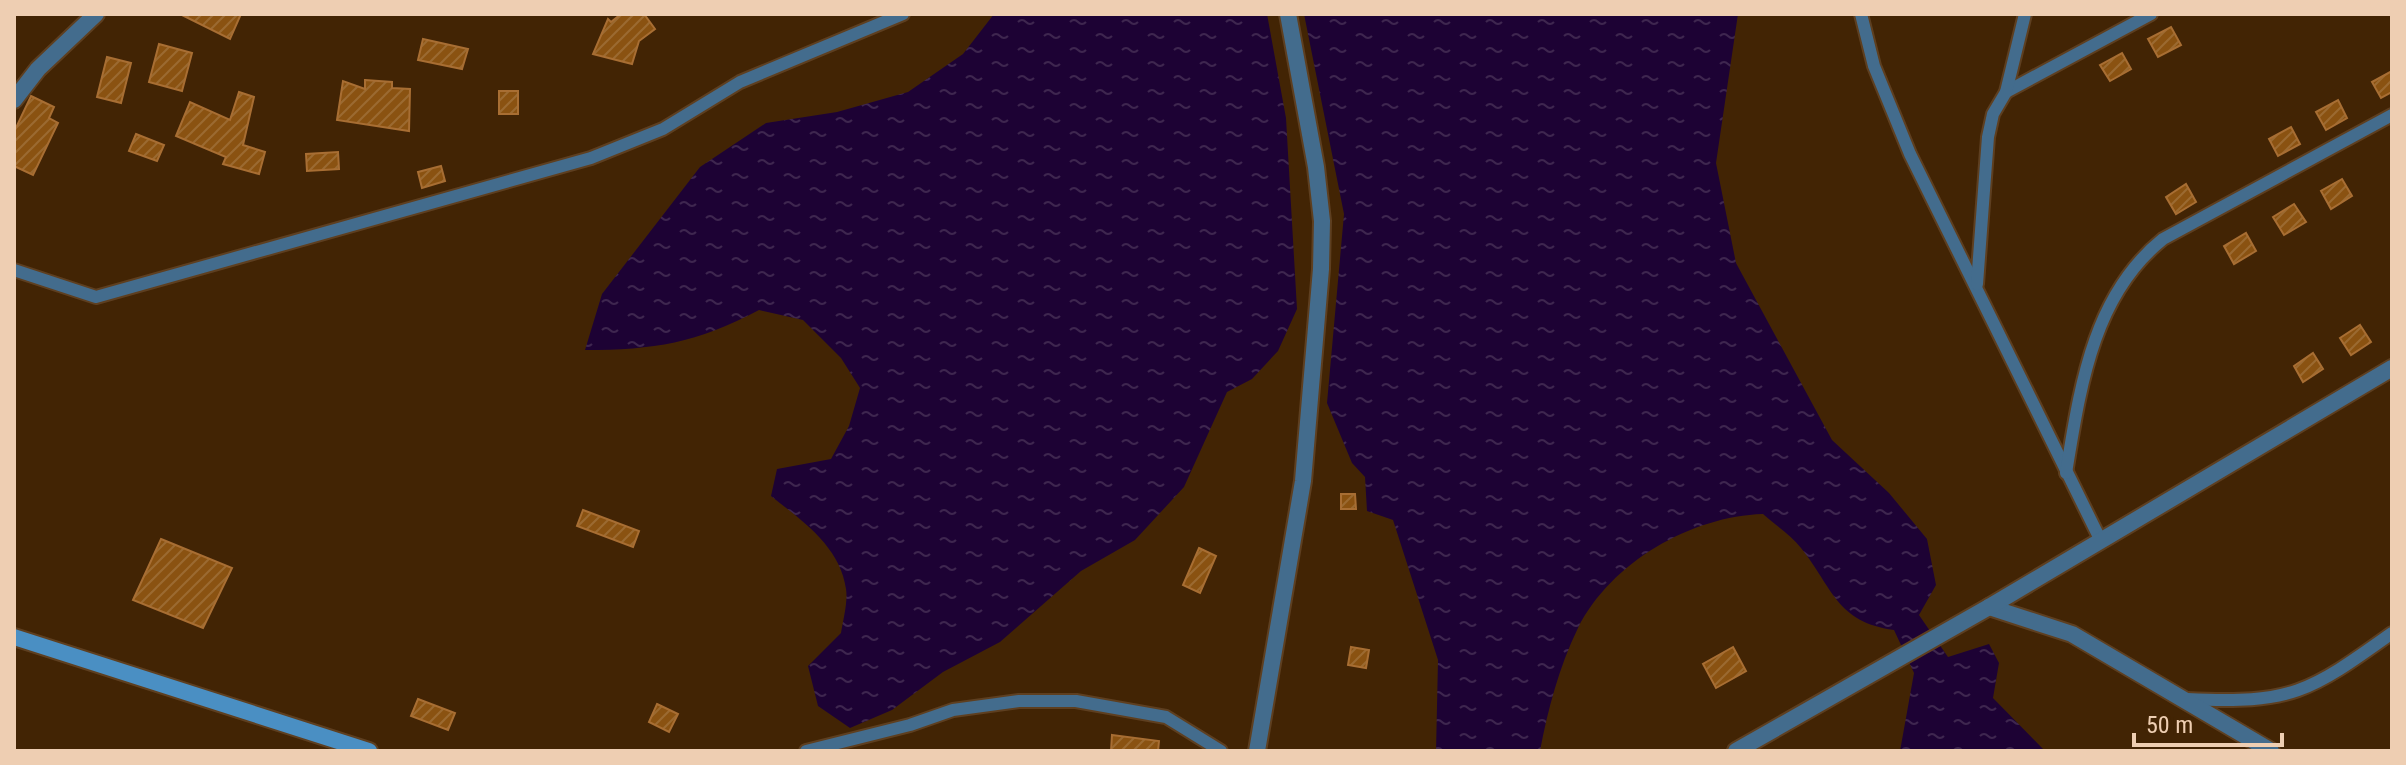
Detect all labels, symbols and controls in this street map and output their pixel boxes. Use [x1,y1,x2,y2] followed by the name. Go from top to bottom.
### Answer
[2134,697,2282,747] scale bar
[2146,711,2193,739] text: 50 m

